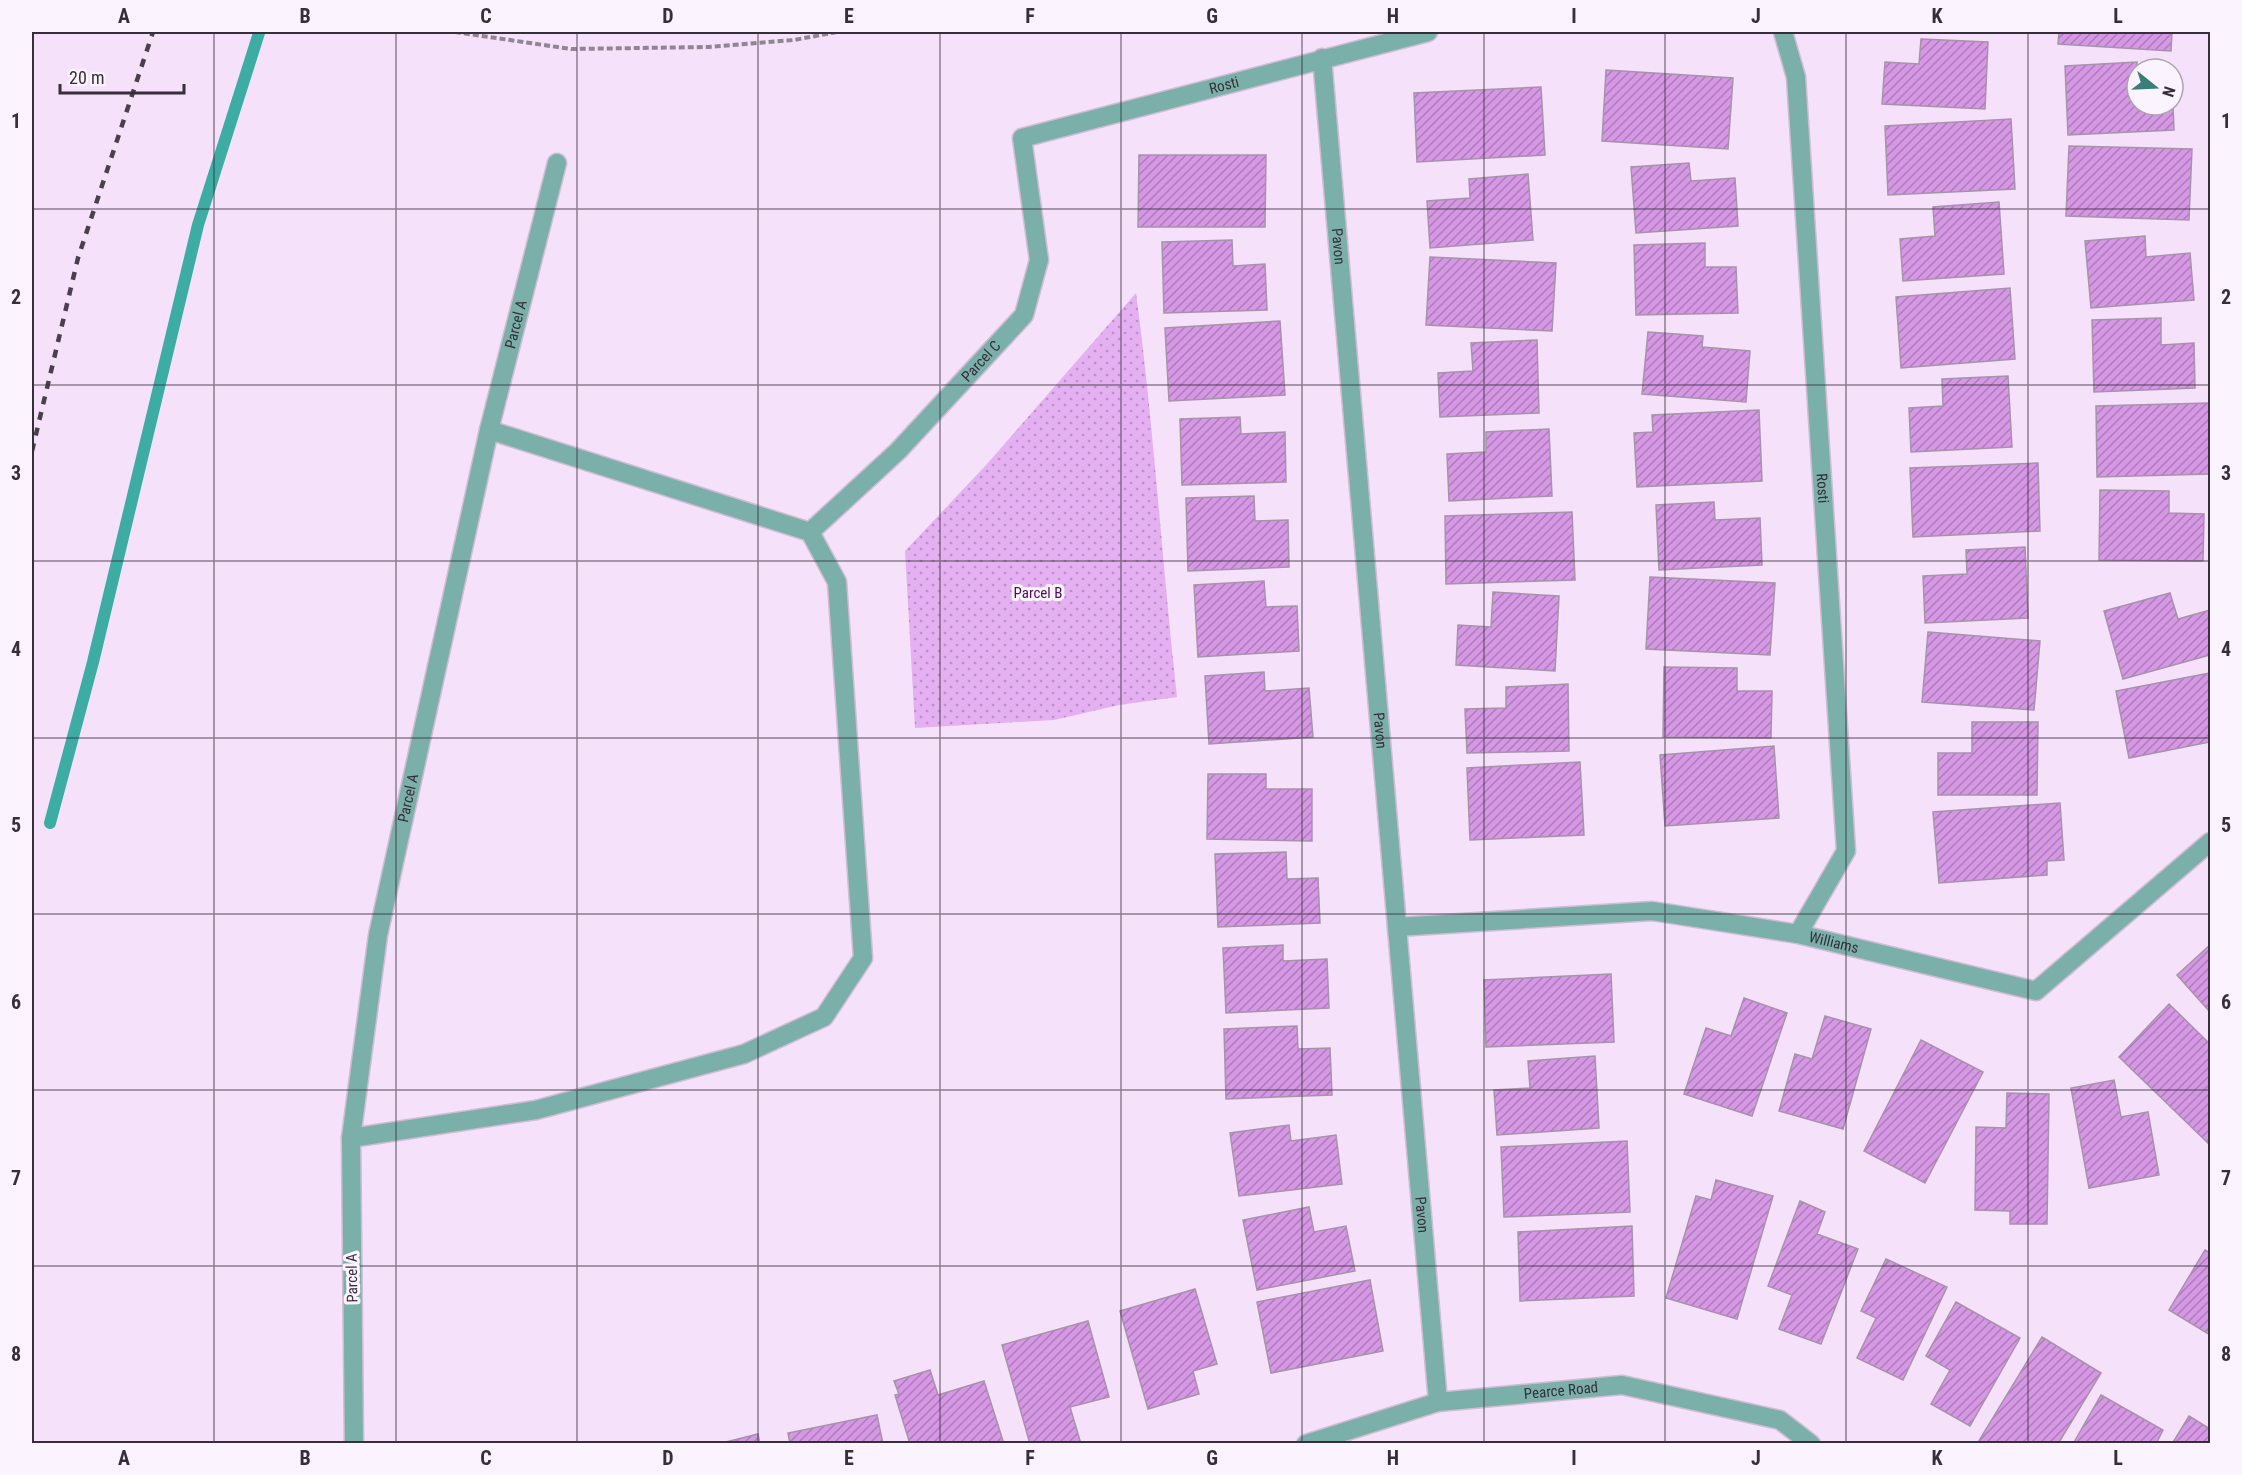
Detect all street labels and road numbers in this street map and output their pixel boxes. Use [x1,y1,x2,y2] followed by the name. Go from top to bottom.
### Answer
[1207,73,1241,98] street label: Rosti
[1328,227,1349,265] street label: Pavon
[501,298,531,350] street label: Parcel A
[958,337,1005,385] street label: Parcel C
[1813,473,1833,504] street label: Rosti
[1370,712,1391,749] street label: Pavon
[394,772,422,824] street label: Parcel A
[1807,928,1861,957] street label: Williams
[1411,1196,1432,1234] street label: Pavon
[343,1253,361,1303] street label: Parcel A
[1523,1378,1599,1403] street label: Pearce Road

